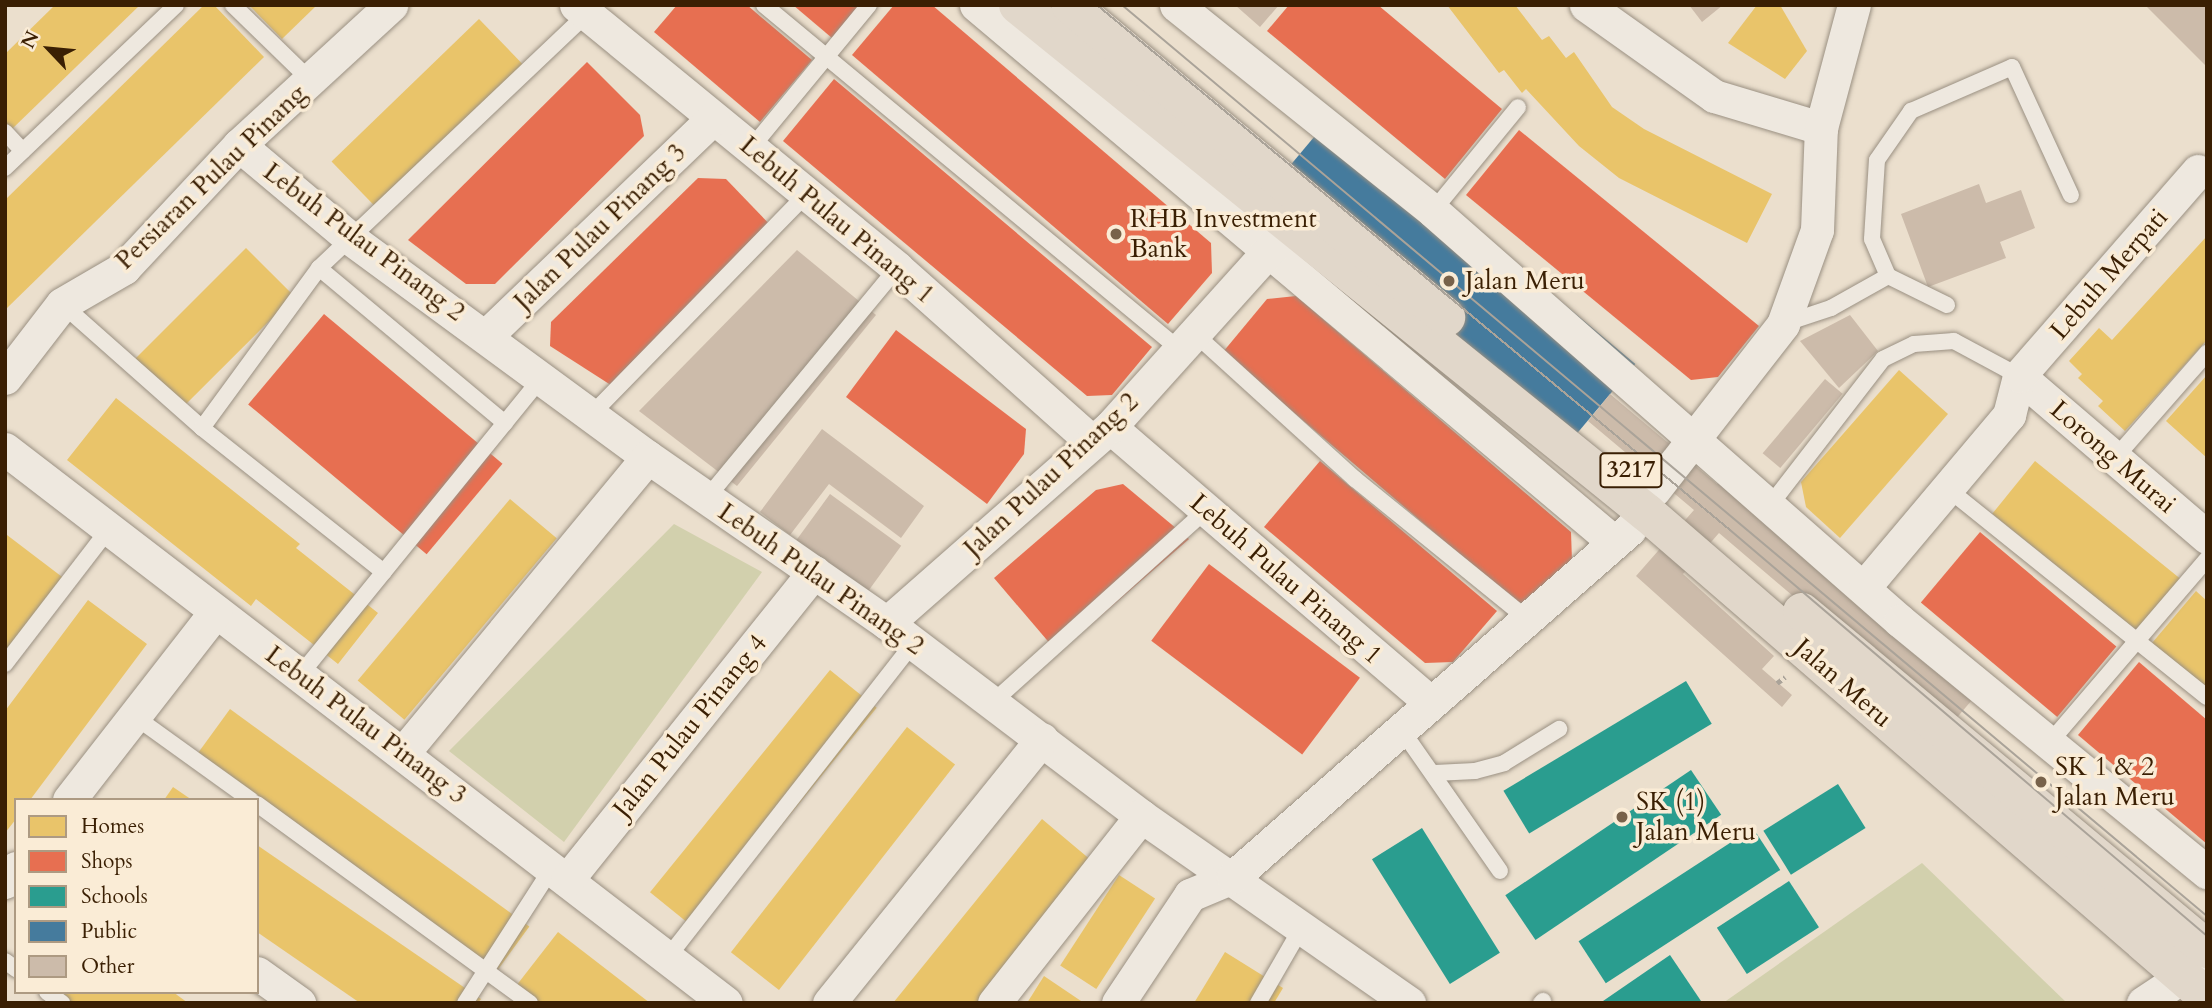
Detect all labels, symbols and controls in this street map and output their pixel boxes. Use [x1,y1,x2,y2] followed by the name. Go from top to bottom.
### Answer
[14,14,84,84] north arrow
[15,27,45,53] text: N
[109,78,313,276] street label: Persiaran Pulau Pinang
[733,130,941,310] street label: Lebuh Pulau Pinang 1
[508,137,692,317] street label: Jalan Pulau Pinang 3
[257,156,471,328] street label: Lebuh Pulau Pinang 2
[2044,202,2174,346] street label: Lebuh Merpati
[1130,203,1317,264] place label: RHB Investment Bank
[1108,226,1124,242] marker: RHB Investment Bank
[1465,265,1585,297] place label: Jalan Meru
[1439,271,1459,291] marker: Jalan Meru
[957,386,1145,564] street label: Jalan Pulau Pinang 2
[2044,394,2182,520] street label: Lorong Murai
[1598,449,1664,490] road number: 3217
[1184,487,1388,671] street label: Lebuh Pulau Pinang 1
[712,496,930,662] street label: Lebuh Pulau Pinang 2
[607,628,773,824] street label: Jalan Pulau Pinang 4
[1788,632,1898,734] street label: Jalan Meru
[259,639,473,811] street label: Lebuh Pulau Pinang 3
[2055,751,2175,812] place label: SK 1 & 2 Jalan Meru
[2033,774,2049,790] marker: SK 1 & 2 Jalan Meru
[1636,786,1756,848] place label: SK (1) Jalan Meru
[14,798,259,994] legend
[1614,809,1630,825] marker: SK (1) Jalan Meru
[81,812,144,841] text: Homes
[81,847,133,876] text: Shops
[81,882,148,911] text: Schools
[81,917,137,946] text: Public
[81,952,135,981] text: Other

